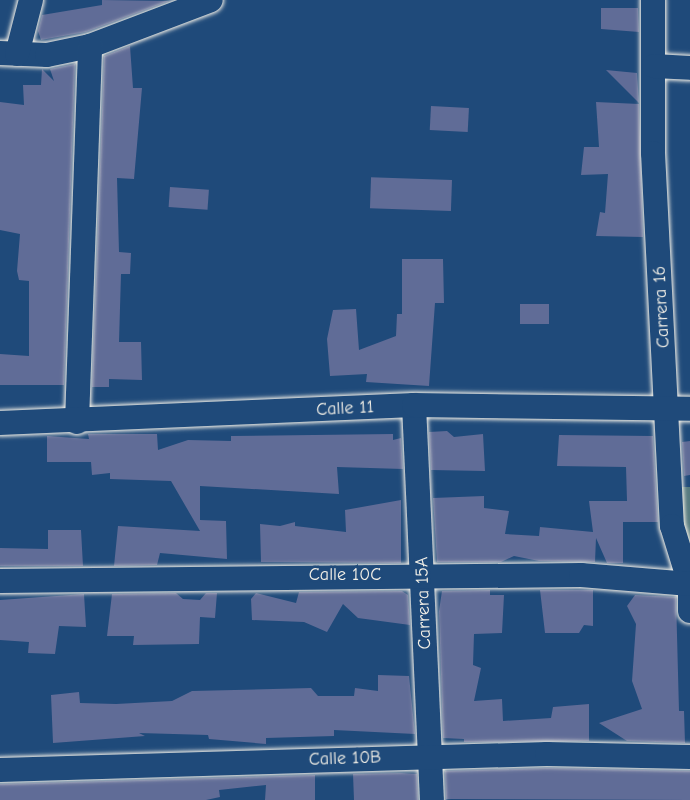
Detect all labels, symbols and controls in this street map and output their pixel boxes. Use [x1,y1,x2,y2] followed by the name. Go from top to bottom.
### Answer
[649,265,675,349] street label: Carrera 16
[316,397,374,421] street label: Calle 11
[412,556,436,650] street label: Carrera 15A
[309,564,381,586] street label: Calle 10C
[308,747,382,771] street label: Calle 10B

